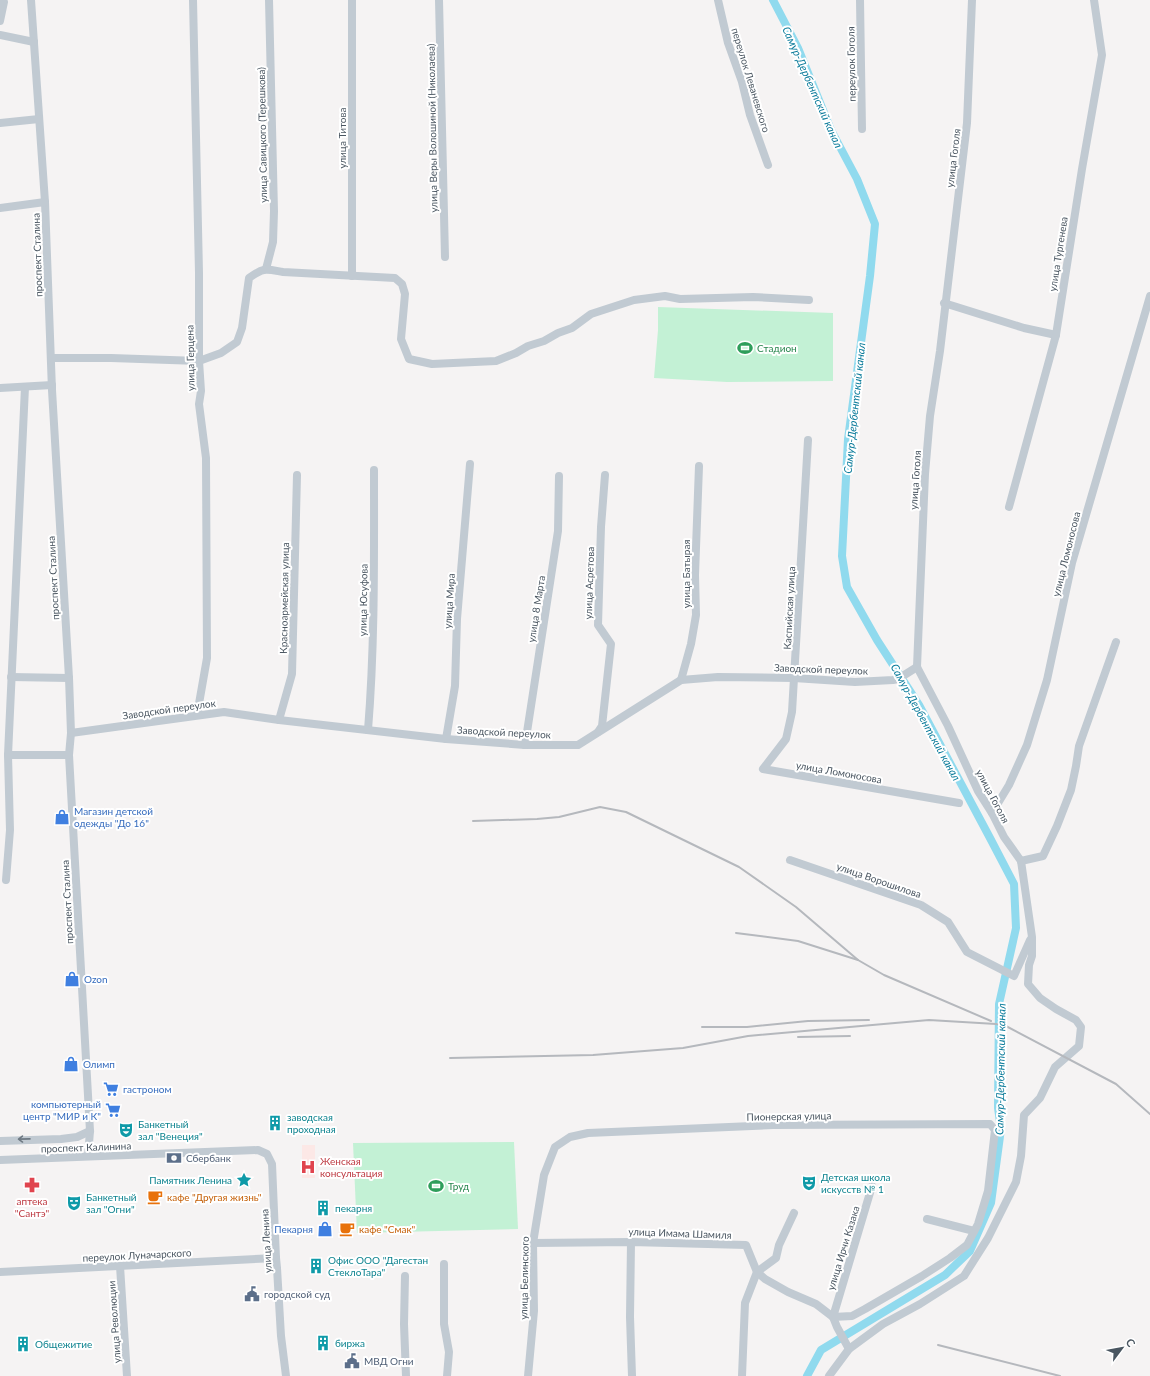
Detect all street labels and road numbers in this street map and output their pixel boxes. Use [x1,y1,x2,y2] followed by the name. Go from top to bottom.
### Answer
[729,26,773,134] street label: переулок Леваневского
[844,26,858,102] street label: переулок Гоголя
[425,43,439,213] street label: улица Веры Волошиной (Николаева)
[255,67,269,203] street label: улица Савицкого (Терешкова)
[336,108,348,168] street label: улица Титова
[943,128,963,188] street label: улица Гоголя
[30,213,44,297] street label: проспект Сталина
[1046,216,1070,292] street label: улица Тургенева
[183,325,197,391] street label: улица Герцена
[907,450,923,510] street label: улица Гоголя
[1050,510,1082,598] street label: улица Ломоносова
[45,536,61,620] street label: проспект Сталина
[680,540,692,608] street label: улица Батырая
[277,542,291,654] street label: Красноармейская улица
[582,547,596,619] street label: улица Асретова
[356,564,370,636] street label: улица Юсуфова
[781,566,797,650] street label: Каспийская улица
[441,573,457,629] street label: улица Мира
[525,575,547,643] street label: улица 8 Марта
[774,661,869,677] street label: Заводской переулок
[122,696,217,721] street label: Заводской переулок
[457,724,552,740] street label: Заводской переулок
[795,759,883,785] street label: улица Ломоносова
[974,767,1012,825] street label: улица Гоголя
[59,860,75,944] street label: проспект Сталина
[835,860,923,900] street label: улица Ворошилова
[746,1109,832,1123] street label: Пионерская улица
[41,1139,131,1155] street label: проспект Калинина
[824,1204,862,1292] street label: улица Ирчи Казака
[258,1209,274,1273] street label: улица Ленина
[628,1225,732,1241] street label: улица Имама Шамиля
[517,1236,531,1320] street label: улица Белинского
[82,1246,192,1264] street label: переулок Луначарского
[105,1280,123,1364] street label: улица Революции

